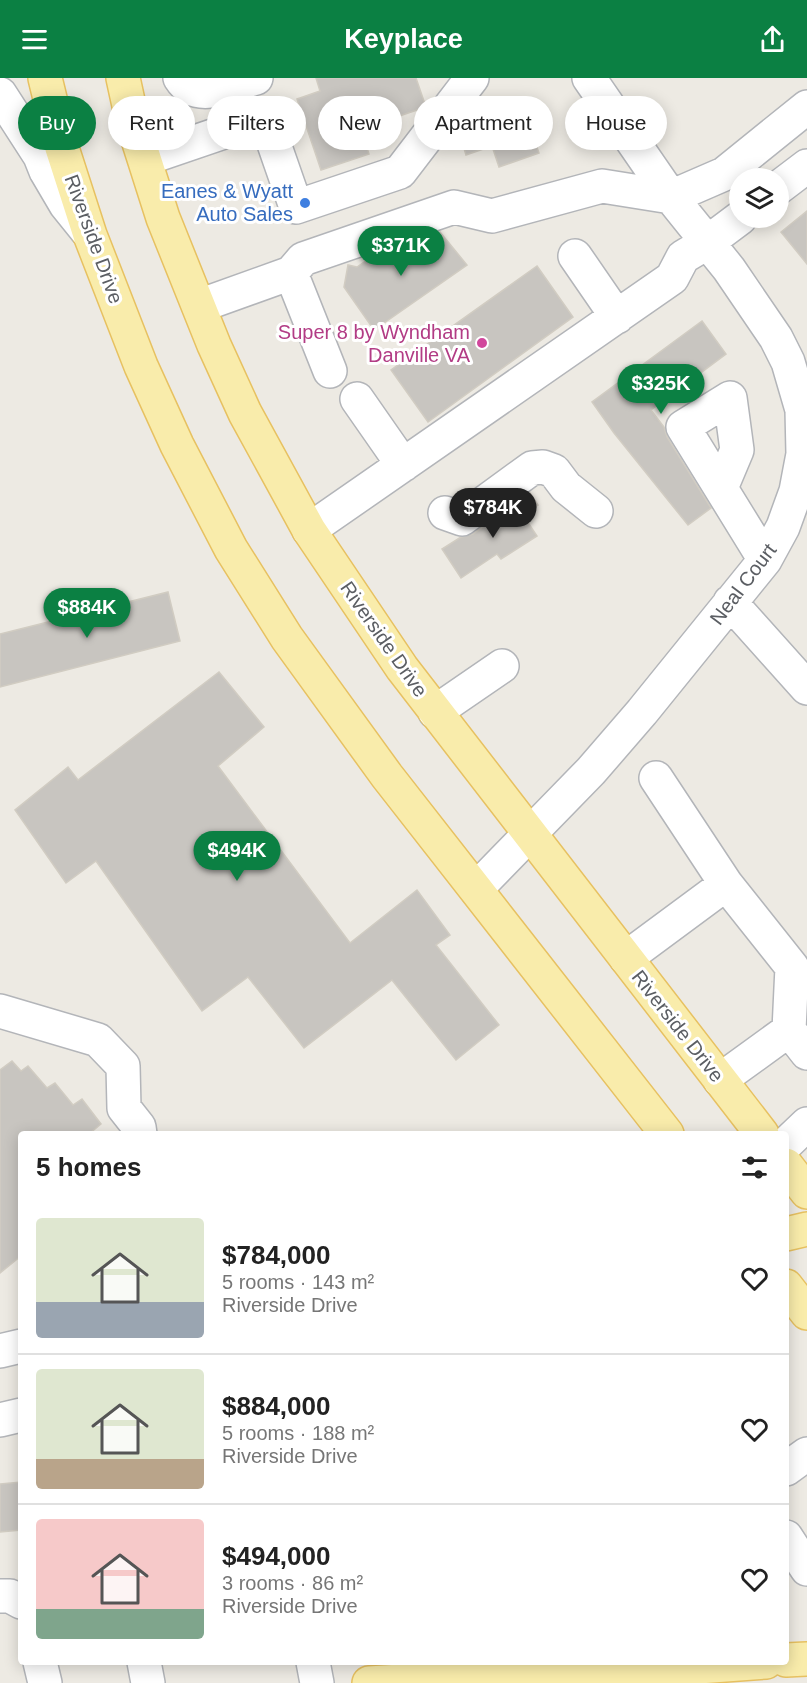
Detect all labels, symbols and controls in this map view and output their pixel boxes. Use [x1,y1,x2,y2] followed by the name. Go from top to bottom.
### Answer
[18,23,51,56] icon: menu
[756,23,789,56] icon: share
[344,24,463,54] text: Keyplace
[18,96,96,150] chip: Buy
[108,96,195,150] chip: Rent
[207,96,306,150] chip: Filters
[318,96,402,150] chip: New
[414,96,553,150] chip: Apartment
[565,96,667,150] chip: House
[729,168,789,228] map controls
[729,168,789,228] button: layers
[60,172,128,306] street label: Riverside Drive
[161,180,293,225] place label: Eanes & Wyatt Auto Sales
[298,196,312,210] marker: Eanes & Wyatt Auto Sales
[359,226,443,277] pin: $371K
[372,234,430,256] text: $371K
[278,321,471,366] place label: Super 8 by Wyndham Danville VA
[475,336,489,350] marker: Super 8 by Wyndham Danville VA
[619,364,703,415] pin: $325K
[632,372,690,394] text: $325K
[451,488,535,539] pin: $784K
[464,496,522,518] text: $784K
[705,539,781,629] street label: Neal Court
[336,577,432,701] street label: Riverside Drive
[45,588,129,639] pin: $884K
[58,596,116,618] text: $884K
[195,831,279,882] pin: $494K
[208,839,266,861] text: $494K
[628,966,728,1086] street label: Riverside Drive
[738,1151,771,1184] icon: filters
[36,1152,142,1182] text: 5 homes
[222,1240,330,1270] text: $784,000
[84,1242,156,1314] icon: home
[738,1262,771,1295] icon: heart
[222,1271,374,1293] text: 5 rooms · 143 m²
[222,1294,358,1316] text: Riverside Drive
[222,1391,330,1421] text: $884,000
[84,1393,156,1465] icon: home
[738,1413,771,1446] icon: heart
[222,1422,374,1444] text: 5 rooms · 188 m²
[222,1445,358,1467] text: Riverside Drive
[222,1541,330,1571] text: $494,000
[84,1543,156,1615] icon: home
[738,1563,771,1596] icon: heart
[222,1572,363,1594] text: 3 rooms · 86 m²
[222,1595,358,1617] text: Riverside Drive

